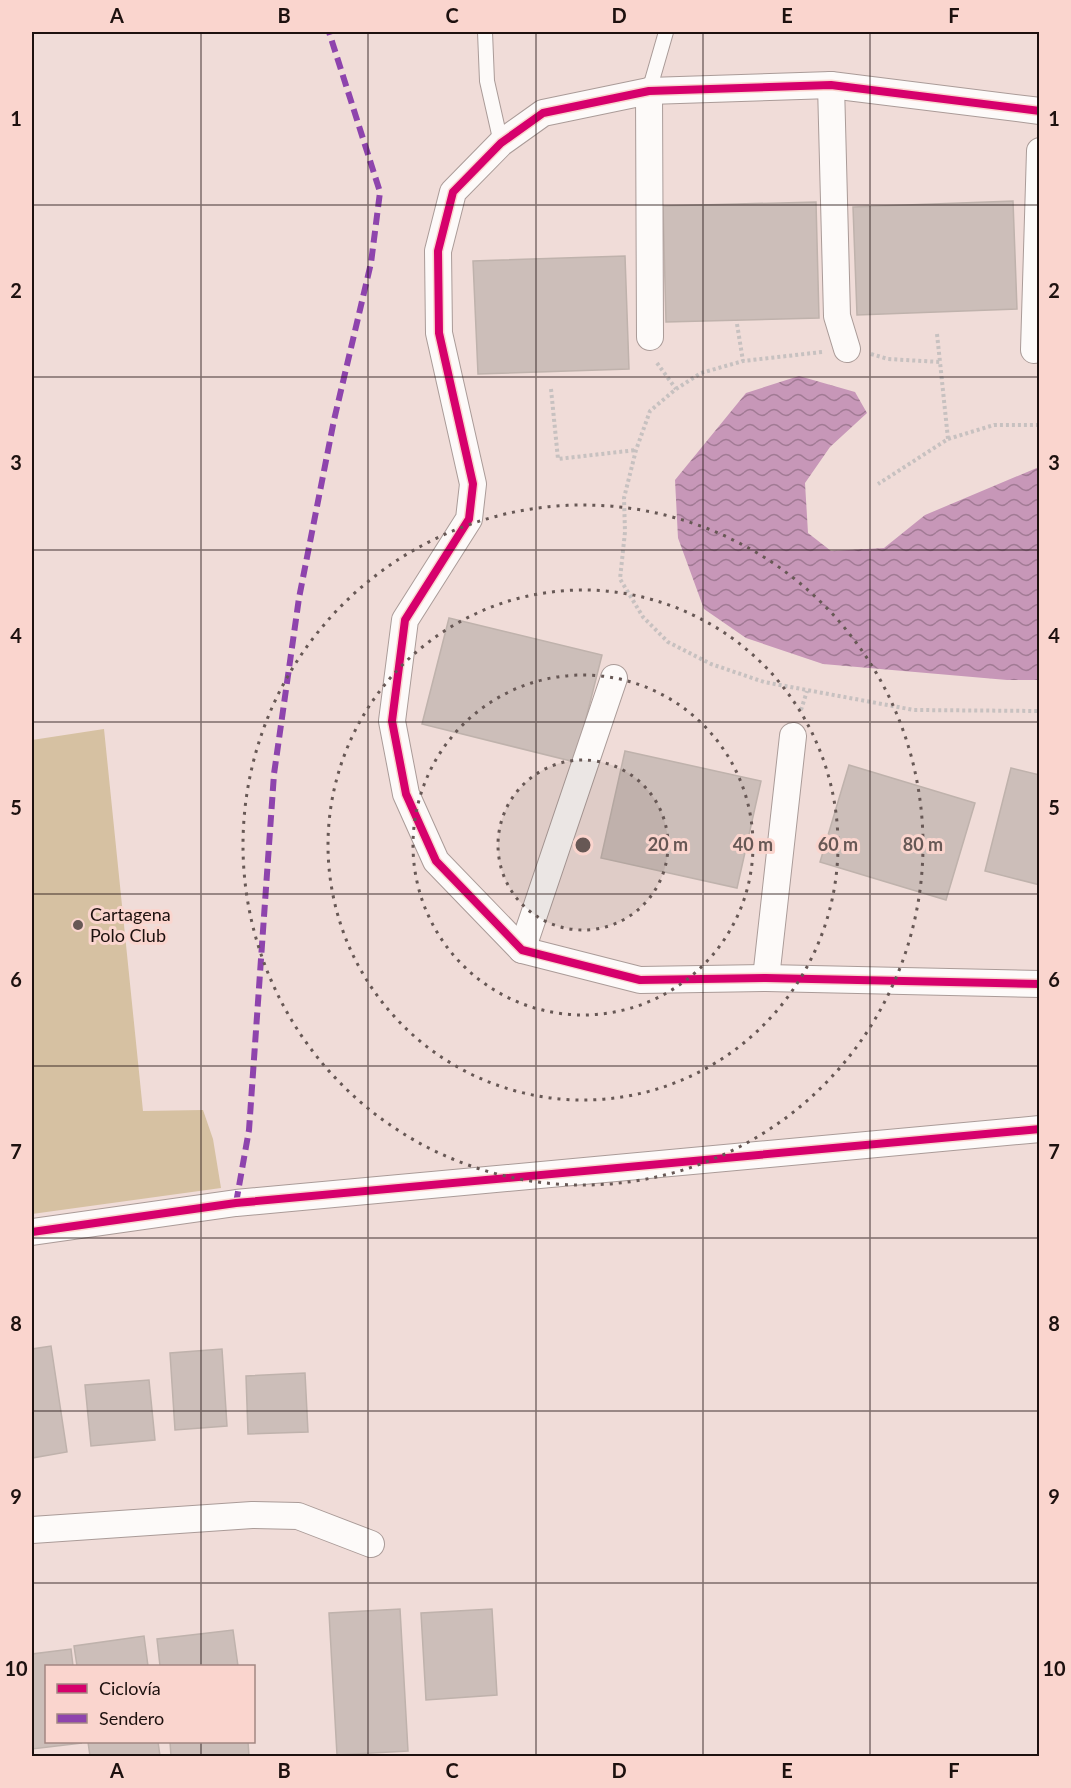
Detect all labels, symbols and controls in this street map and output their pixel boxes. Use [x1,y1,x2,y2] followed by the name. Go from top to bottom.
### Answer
[109,3,124,27] text: A
[277,3,291,27] text: B
[445,3,459,27] text: C
[611,3,627,27] text: D
[781,3,793,27] text: E
[948,3,960,27] text: F
[10,106,22,130] text: 1
[1048,106,1060,130] text: 1
[10,278,22,302] text: 2
[1048,278,1060,302] text: 2
[10,450,22,474] text: 3
[1048,450,1060,474] text: 3
[10,623,22,647] text: 4
[1048,623,1060,647] text: 4
[10,795,22,819] text: 5
[1048,795,1060,819] text: 5
[648,833,688,855] text: 20 m
[733,833,773,855] text: 40 m
[818,833,858,855] text: 60 m
[903,833,943,855] text: 80 m
[573,835,593,855] centre of rings
[90,903,171,946] place label: Cartagena Polo Club
[71,918,85,932] marker: Cartagena Polo Club
[10,967,22,991] text: 6
[1048,967,1060,991] text: 6
[10,1139,22,1163] text: 7
[1048,1139,1060,1163] text: 7
[10,1311,22,1335] text: 8
[1048,1311,1060,1335] text: 8
[10,1484,22,1508] text: 9
[1048,1484,1060,1508] text: 9
[4,1656,28,1680] text: 10
[1042,1656,1066,1680] text: 10
[45,1665,255,1743] legend
[99,1677,161,1699] text: Ciclovía
[99,1707,164,1729] text: Sendero
[109,1758,124,1782] text: A
[277,1758,291,1782] text: B
[445,1758,459,1782] text: C
[611,1758,627,1782] text: D
[781,1758,793,1782] text: E
[948,1758,960,1782] text: F

